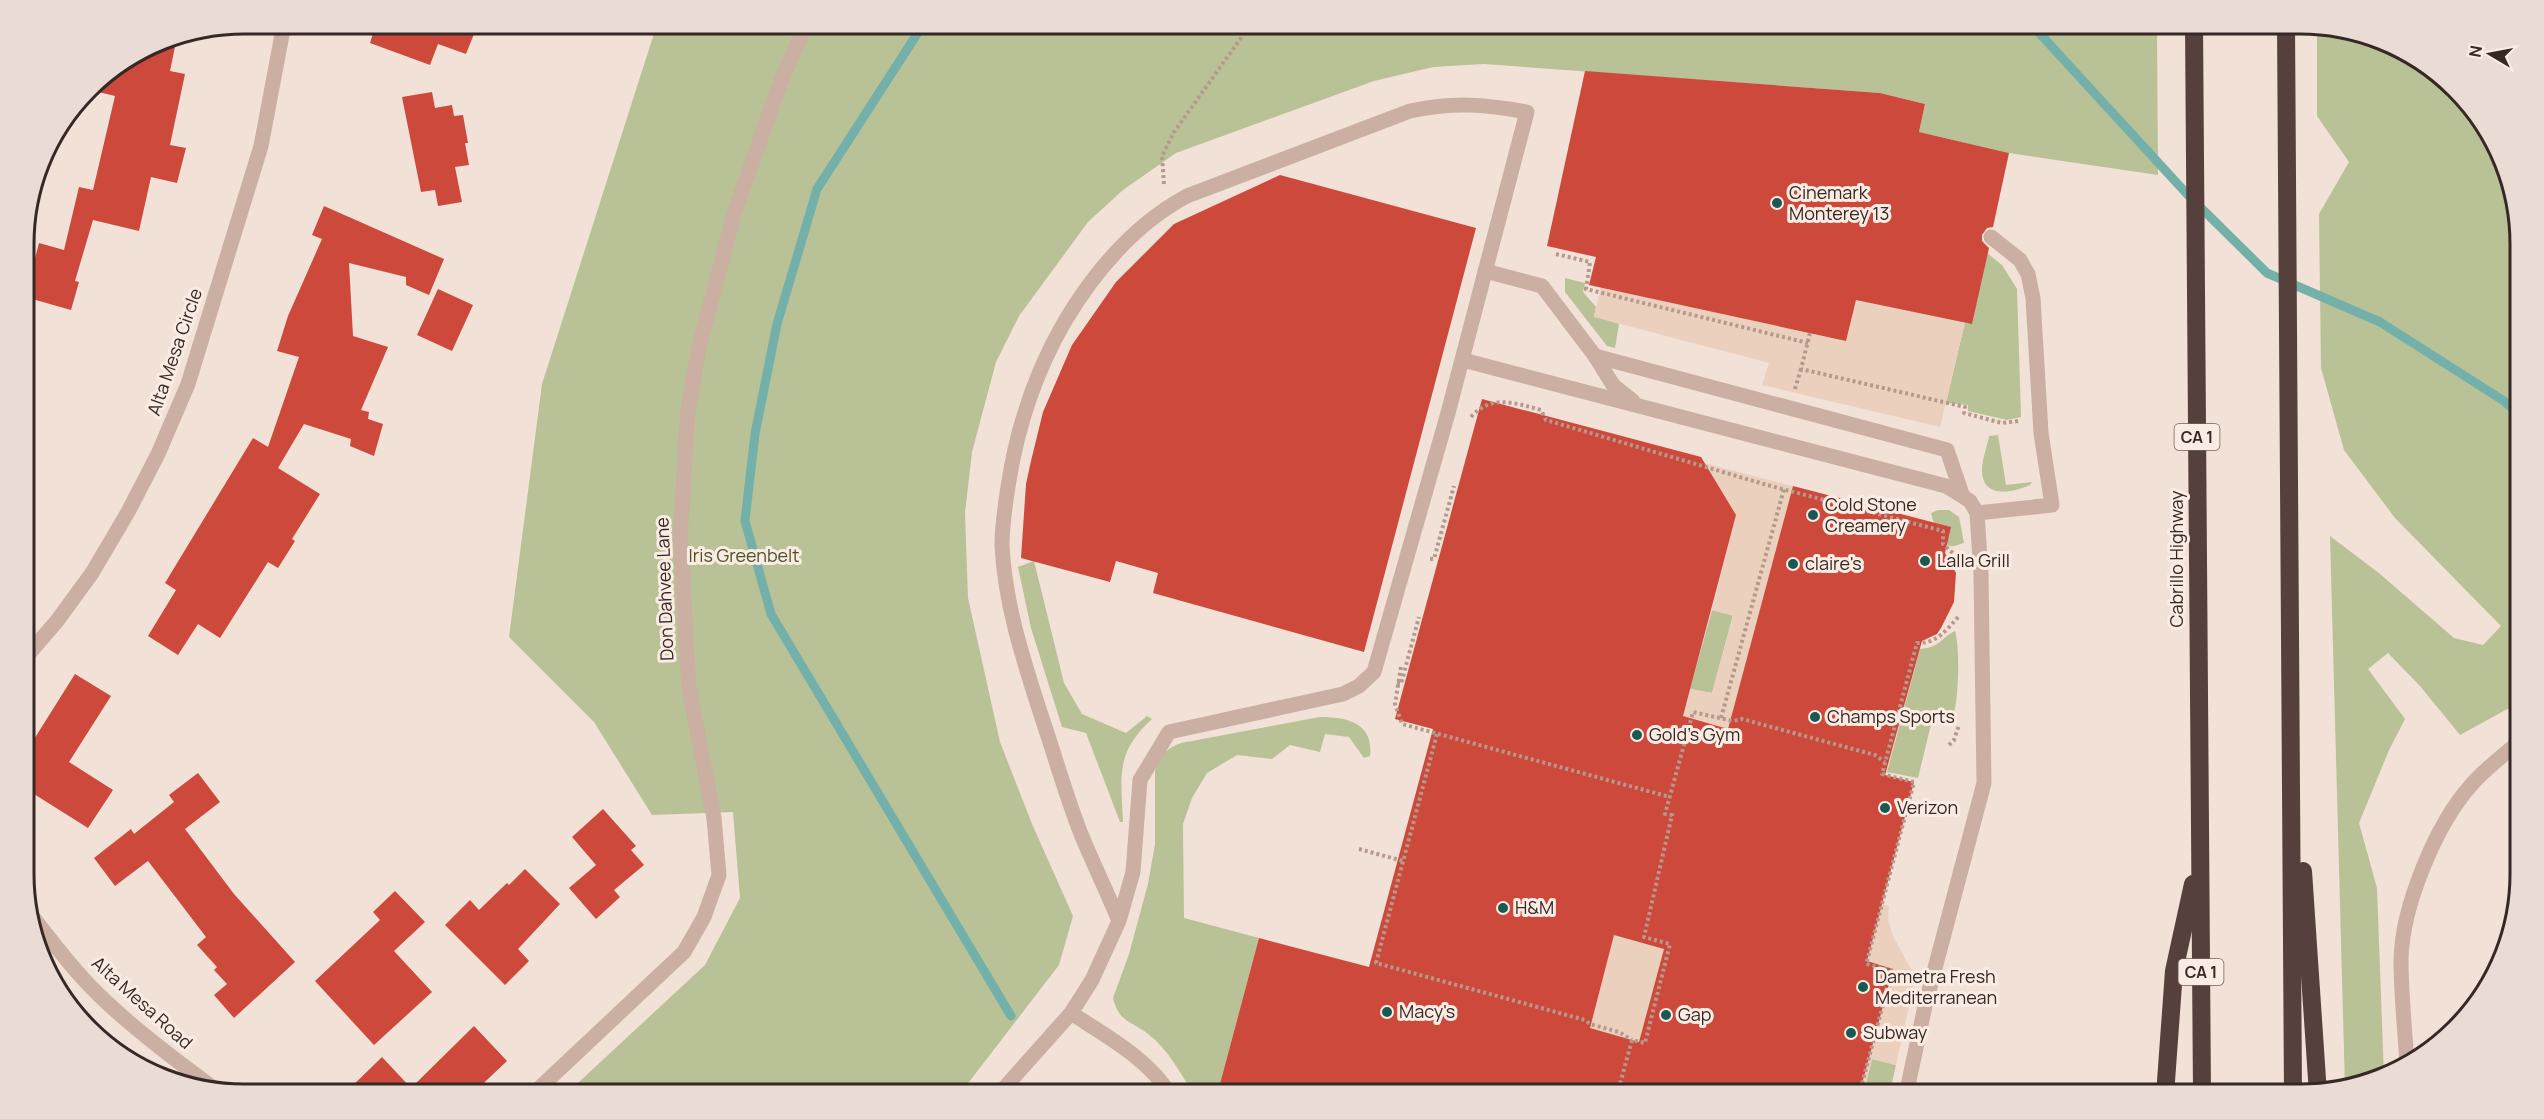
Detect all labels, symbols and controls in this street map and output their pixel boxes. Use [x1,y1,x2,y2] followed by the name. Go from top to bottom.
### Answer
[2460,24,2520,84] north arrow
[2463,44,2487,59] text: N
[1789,180,1890,225] place label: Cinemark Monterey 13
[1770,196,1784,210] marker: Cinemark Monterey 13
[141,285,207,418] street label: Alta Mesa Circle
[2174,424,2220,450] road number: CA 1
[2164,490,2188,627] street label: Cabrillo Highway
[1825,492,1917,537] place label: Cold Stone Creamery
[1806,508,1820,522] marker: Cold Stone Creamery
[650,517,678,661] street label: Don Dahvee Lane
[689,543,800,567] park label: Iris Greenbelt
[1937,548,2010,572] place label: Lalla Grill
[1805,551,1862,575] place label: claire's
[1918,554,1932,568] marker: Lalla Grill
[1786,557,1800,571] marker: claire's
[1827,704,1955,728] place label: Champs Sports
[1808,710,1822,724] marker: Champs Sports
[1649,722,1740,746] place label: Gold's Gym
[1630,728,1644,742] marker: Gold's Gym
[1897,795,1958,819] place label: Verizon
[1878,801,1892,815] marker: Verizon
[1515,895,1554,919] place label: H&M
[1496,901,1510,915] marker: H&M
[87,951,198,1054] street label: Alta Mesa Road
[2178,959,2224,985] road number: CA 1
[1875,964,1997,1009] place label: Dametra Fresh Mediterranean
[1856,980,1870,994] marker: Dametra Fresh Mediterranean
[1399,999,1455,1023] place label: Macy's
[1678,1002,1711,1026] place label: Gap
[1380,1005,1394,1019] marker: Macy's
[1659,1008,1673,1022] marker: Gap
[1863,1020,1928,1044] place label: Subway
[1844,1026,1858,1040] marker: Subway

